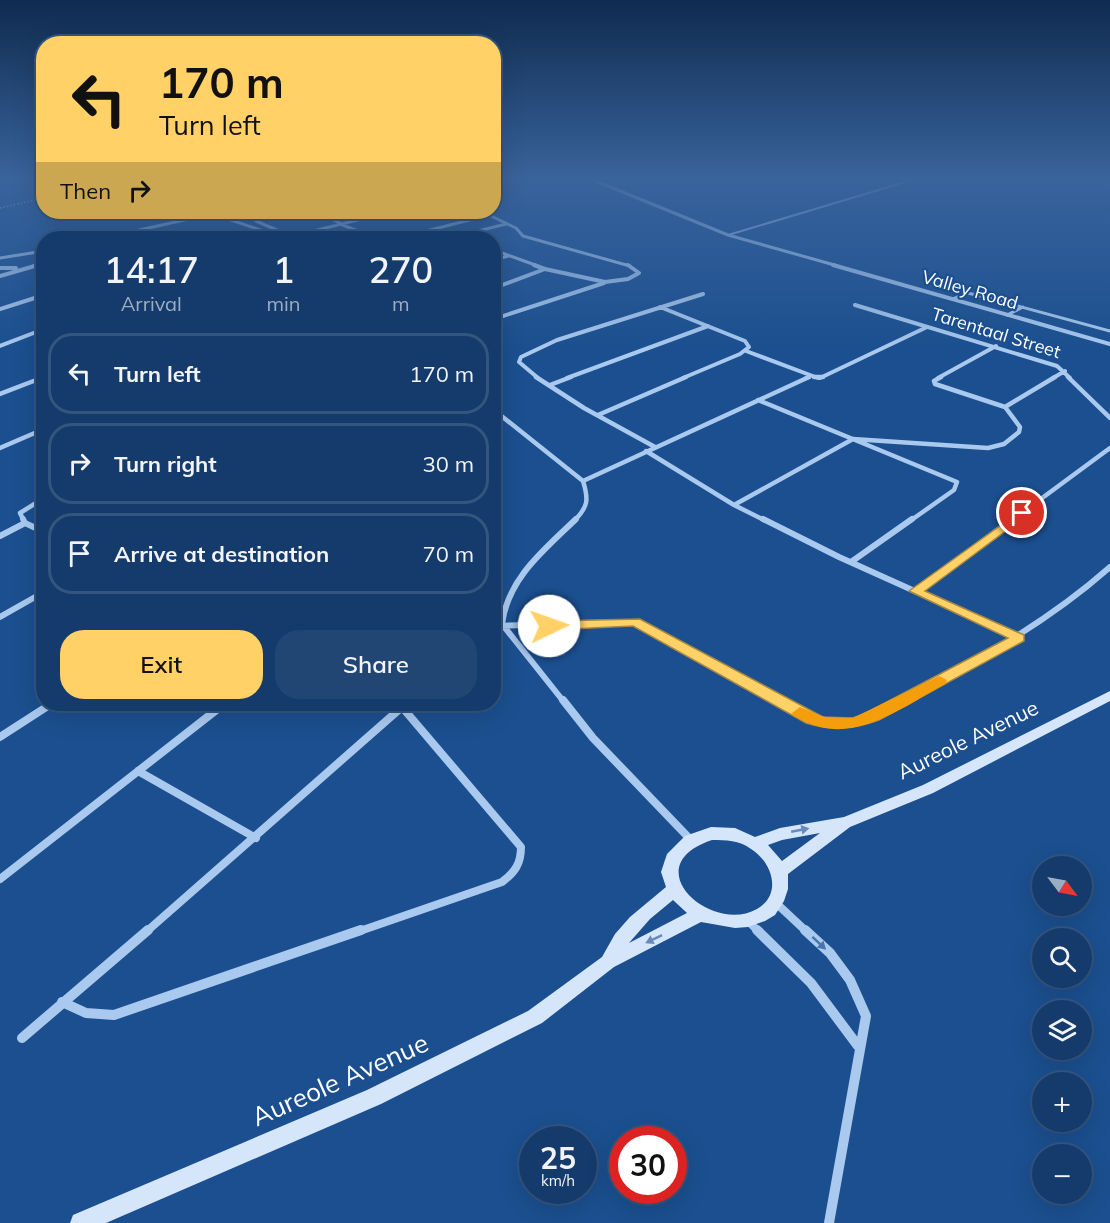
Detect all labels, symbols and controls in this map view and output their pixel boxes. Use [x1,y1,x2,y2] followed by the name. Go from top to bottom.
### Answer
[159,56,284,109] text: 170 m
[60,60,138,138] icon: left
[159,108,261,142] text: Turn left
[123,174,156,207] icon: right
[60,177,111,205] text: Then
[104,247,199,292] text: 14:17
[273,247,294,292] text: 1
[368,247,433,292] text: 270
[919,265,1021,314] street label: Valley Road
[121,291,182,316] text: Arrival
[267,291,301,316] text: min
[392,291,410,316] text: m
[929,302,1063,363] street label: Tarentaal Street
[63,357,96,390] icon: left
[114,360,201,388] text: Turn left
[409,360,474,388] text: 170 m
[63,447,96,480] icon: right
[114,450,217,478] text: Turn right
[423,450,474,478] text: 30 m
[996,487,1047,538] pin
[1005,496,1038,529] icon: arrive
[63,537,96,570] icon: arrive
[114,540,329,568] text: Arrive at destination
[423,540,474,568] text: 70 m
[517,594,581,658] position arrow
[60,630,263,699] button: Exit
[275,630,477,699] button: Share
[893,694,1042,784] street label: Aureole Avenue
[790,825,809,834] one-way arrow
[1032,856,1092,916] north arrow
[1032,856,1092,1204] map controls
[1032,928,1092,988] button: search
[646,934,663,943] one-way arrow
[811,936,826,950] one-way arrow
[1032,1000,1092,1060] button: layers
[246,1026,433,1133] street label: Aureole Avenue
[1032,1072,1092,1132] button: +
[609,1126,687,1204] speed limit sign: 30
[540,1139,576,1177] text: 25
[1032,1144,1092,1204] button: −
[541,1171,575,1190] text: km/h

